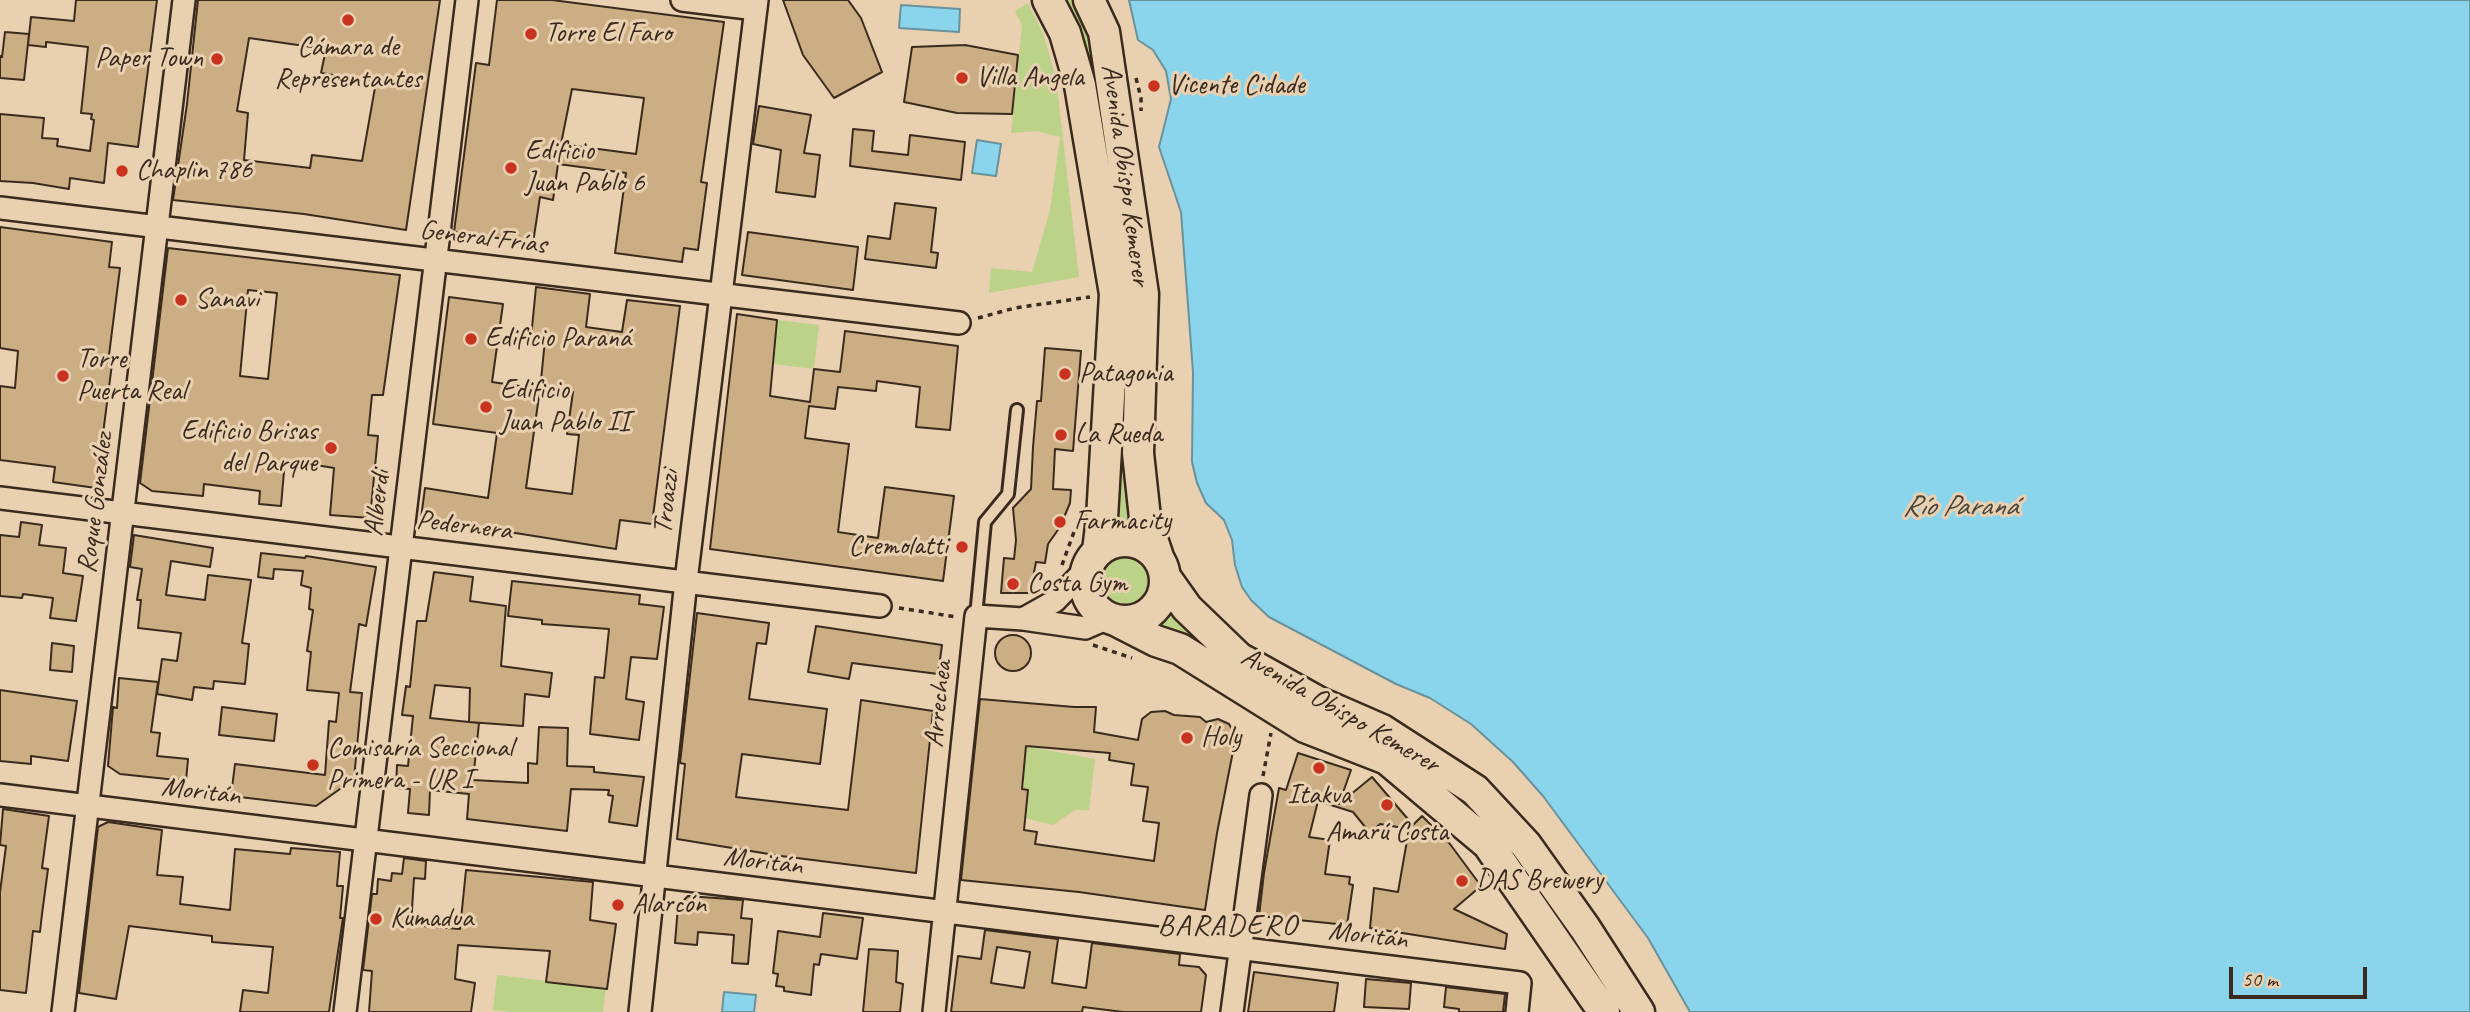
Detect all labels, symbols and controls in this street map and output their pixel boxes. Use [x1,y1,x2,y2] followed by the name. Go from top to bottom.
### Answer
[340,12,356,28] marker: Cámara de Representantes
[545,17,672,51] place label: Torre El Faro
[523,26,539,42] marker: Torre El Faro
[275,31,421,97] place label: Cámara de Representantes
[95,42,203,76] place label: Paper Town
[209,51,225,67] marker: Paper Town
[976,61,1084,95] place label: Villa Angela
[1093,62,1157,288] street label: Avenida Obispo Kemerer
[1168,69,1305,103] place label: Vicente Cidade
[954,70,970,86] marker: Villa Angela
[1146,78,1162,94] marker: Vicente Cidade
[525,135,644,201] place label: Edificio Juan Pablo 6
[136,154,252,188] place label: Chaplin 786
[503,160,519,176] marker: Edificio Juan Pablo 6
[114,163,130,179] marker: Chaplin 786
[418,214,548,262] street label: General Frías
[195,283,259,317] place label: Sanavi
[173,292,189,308] marker: Sanavi
[485,322,631,356] place label: Edificio Paraná
[463,331,479,347] marker: Edificio Paraná
[77,343,186,409] place label: Torre Puerta Real
[1079,357,1172,391] place label: Patagonia
[1057,366,1073,382] marker: Patagonia
[55,368,71,384] marker: Torre Puerta Real
[500,374,630,440] place label: Edificio Juan Pablo II
[478,399,494,415] marker: Edificio Juan Pablo II
[181,415,317,481] place label: Edificio Brisas del Parque
[1075,418,1162,452] place label: La Rueda
[1053,427,1069,443] marker: La Rueda
[71,431,121,575] street label: Roque González
[323,440,339,456] marker: Edificio Brisas del Parque
[357,468,399,538] street label: Alberdi
[646,468,688,536] street label: Troazzi
[1903,489,2017,525] water label: Río Paraná
[415,504,513,548] street label: Pedernera
[1074,505,1171,539] place label: Farmacity
[1052,514,1068,530] marker: Farmacity
[849,530,948,564] place label: Cremolatti
[954,539,970,555] marker: Cremolatti
[1027,567,1127,601] place label: Costa Gym
[1005,576,1021,592] marker: Costa Gym
[1235,641,1445,781] street label: Avenida Obispo Kemerer
[918,659,960,749] street label: Arrechea
[1201,721,1241,755] place label: Holy
[1179,730,1195,746] marker: Holy
[327,732,513,798] place label: Comisaría Seccional Primera - UR I
[305,757,321,773] marker: Comisaría Seccional Primera - UR I
[1311,760,1327,776] marker: Itakva
[160,770,242,814] street label: Moritán
[1287,779,1351,813] place label: Itakva
[1379,797,1395,813] marker: Amarú Costa
[1326,816,1448,850] place label: Amarú Costa
[722,840,804,884] street label: Moritán
[1476,864,1603,898] place label: DAS Brewery
[1454,873,1470,889] marker: DAS Brewery
[632,888,706,922] place label: Alarcón
[610,897,626,913] marker: Alarcón
[390,902,473,936] place label: Kumadua
[1159,908,1297,944] district label: BARADERO
[368,911,384,927] marker: Kumadua
[1327,914,1409,958] street label: Moritán
[2232,953,2370,997] scale bar
[2242,966,2278,992] text: 50 m

